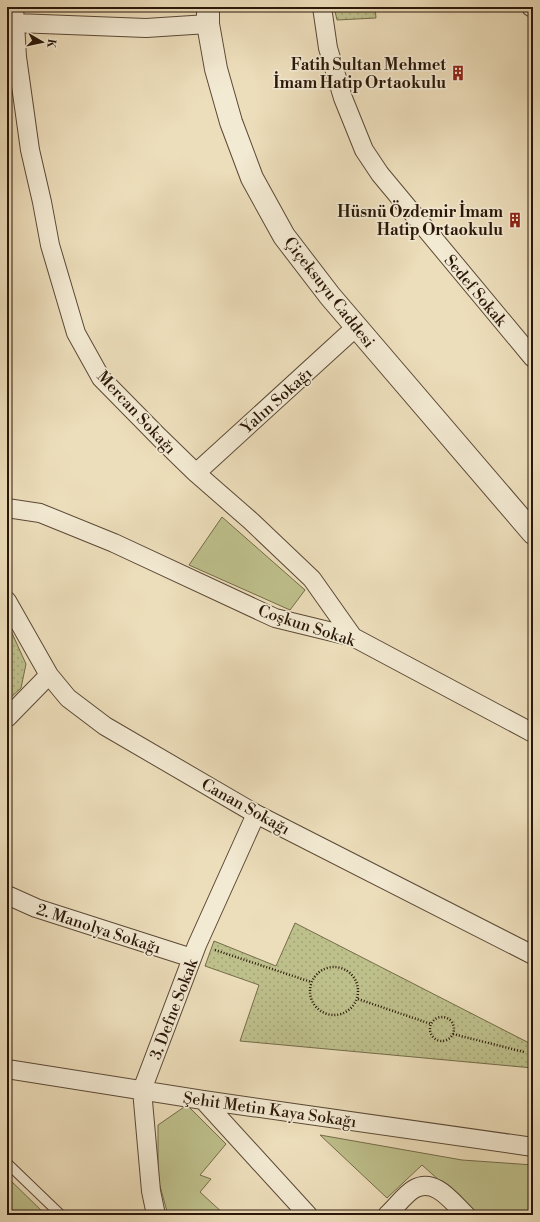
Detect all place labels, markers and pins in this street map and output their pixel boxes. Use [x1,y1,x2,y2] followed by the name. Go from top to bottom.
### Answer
[273,55,446,93] place label: Fatih Sultan Mehmet İmam Hatip Ortaokulu
[449,64,467,82] building icon: Fatih Sultan Mehmet İmam Hatip Ortaokulu
[337,200,503,240] place label: Hüsnü Özdemir İmam Hatip Ortaokulu
[506,211,524,229] building icon: Hüsnü Özdemir İmam Hatip Ortaokulu

